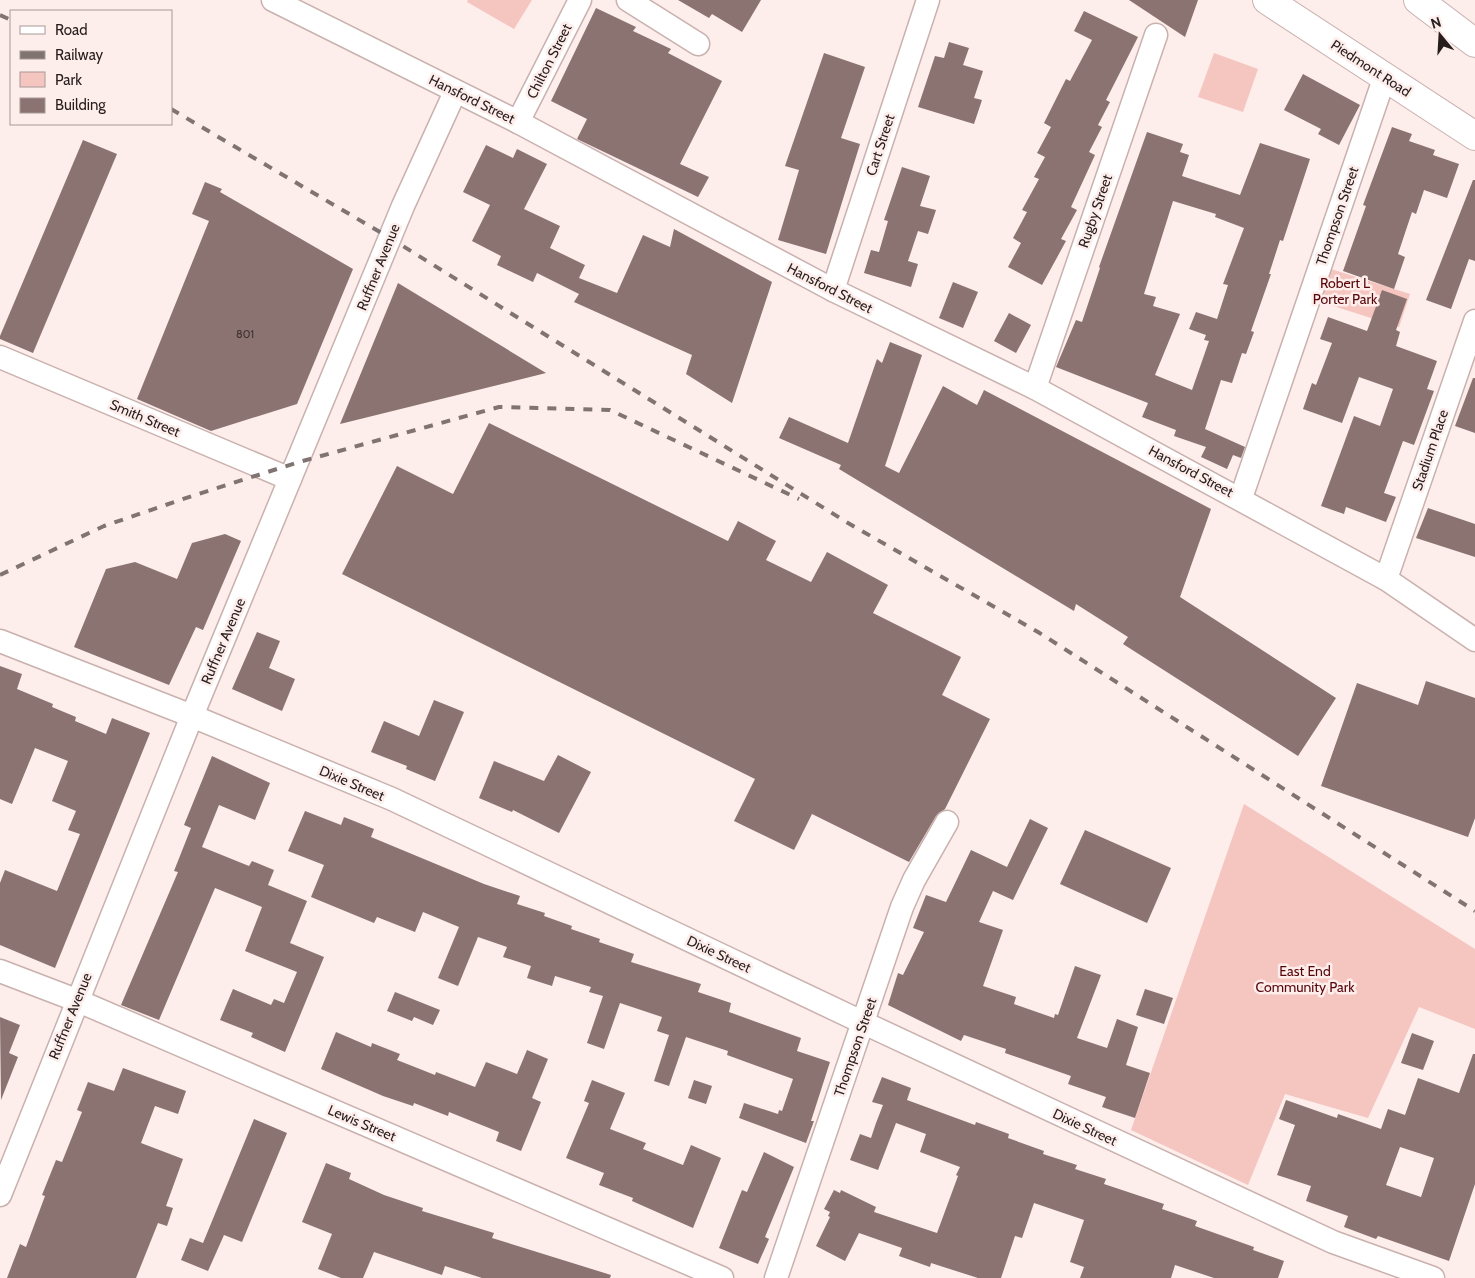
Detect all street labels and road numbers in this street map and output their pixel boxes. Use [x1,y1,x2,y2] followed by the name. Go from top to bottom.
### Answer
[522,20,576,101] street label: Chilton Street
[1328,35,1414,101] street label: Piedmont Road
[426,70,518,128] street label: Hansford Street
[862,112,898,178] street label: Cart Street
[1312,164,1362,268] street label: Thompson Street
[1074,172,1116,250] street label: Rugby Street
[352,221,404,313] street label: Ruffner Avenue
[784,259,876,317] street label: Hansford Street
[107,395,183,441] street label: Smith Street
[1408,407,1452,493] street label: Stadium Place
[1146,441,1237,501] street label: Hansford Street
[197,595,249,687] street label: Ruffner Avenue
[317,761,388,805] street label: Dixie Street
[684,931,754,977] street label: Dixie Street
[44,970,96,1062] street label: Ruffner Avenue
[830,995,880,1099] street label: Thompson Street
[325,1101,399,1145] street label: Lewis Street
[1050,1104,1120,1150] street label: Dixie Street

